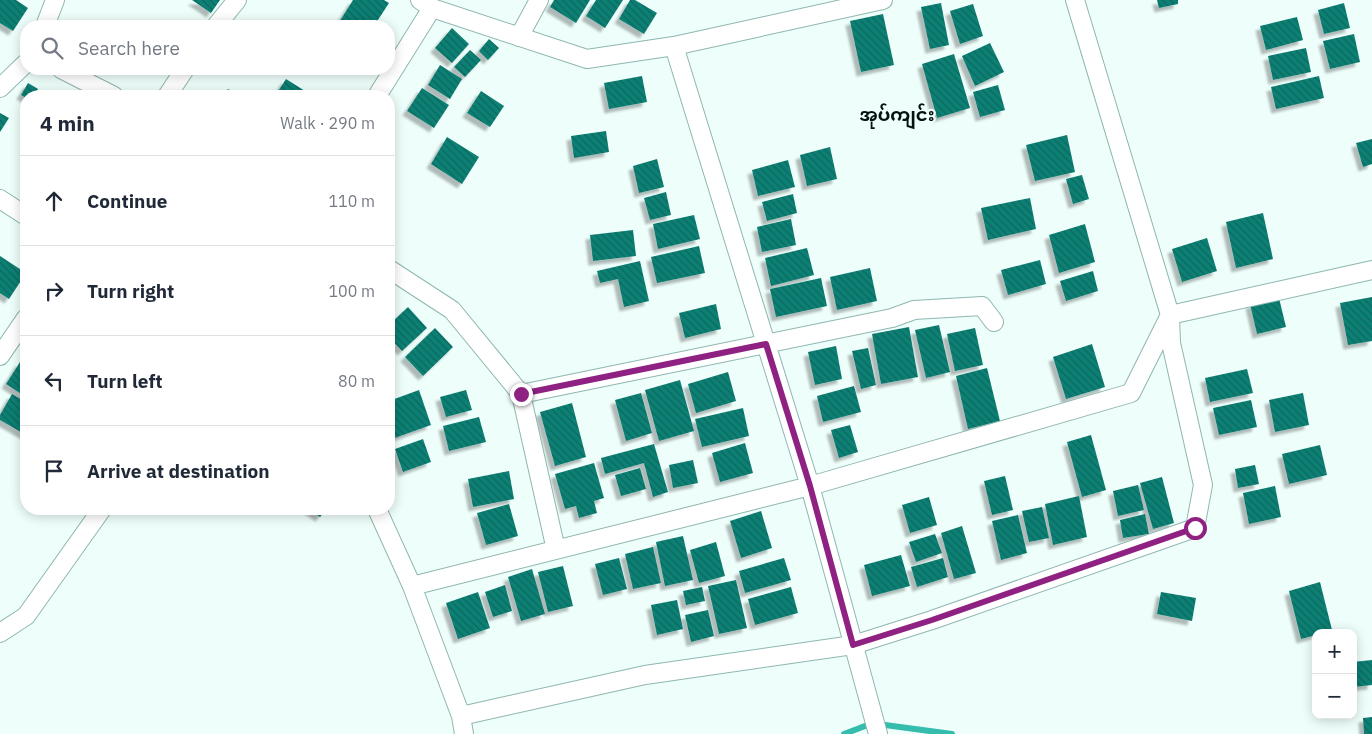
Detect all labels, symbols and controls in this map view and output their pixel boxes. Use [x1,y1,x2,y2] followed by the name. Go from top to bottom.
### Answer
[20,20,395,75] search box
[38,34,66,62] icon: search
[78,36,180,60] text: Search here
[859,103,935,130] district label: အုပ်ကျင်း
[40,109,95,137] text: 4 min
[280,113,375,133] text: Walk · 290 m
[40,187,68,215] icon: ahead
[87,189,167,213] text: Continue
[328,191,375,211] text: 110 m
[40,277,68,305] icon: right
[87,279,174,303] text: Turn right
[328,281,375,301] text: 100 m
[40,367,68,395] icon: left
[87,369,163,393] text: Turn left
[338,371,375,391] text: 80 m
[510,383,533,406] route end
[40,457,68,485] icon: arrive
[87,459,270,483] text: Arrive at destination
[1184,517,1207,540] route start
[1312,629,1357,719] map controls
[1312,629,1357,674] button: +
[1312,674,1357,719] button: −

